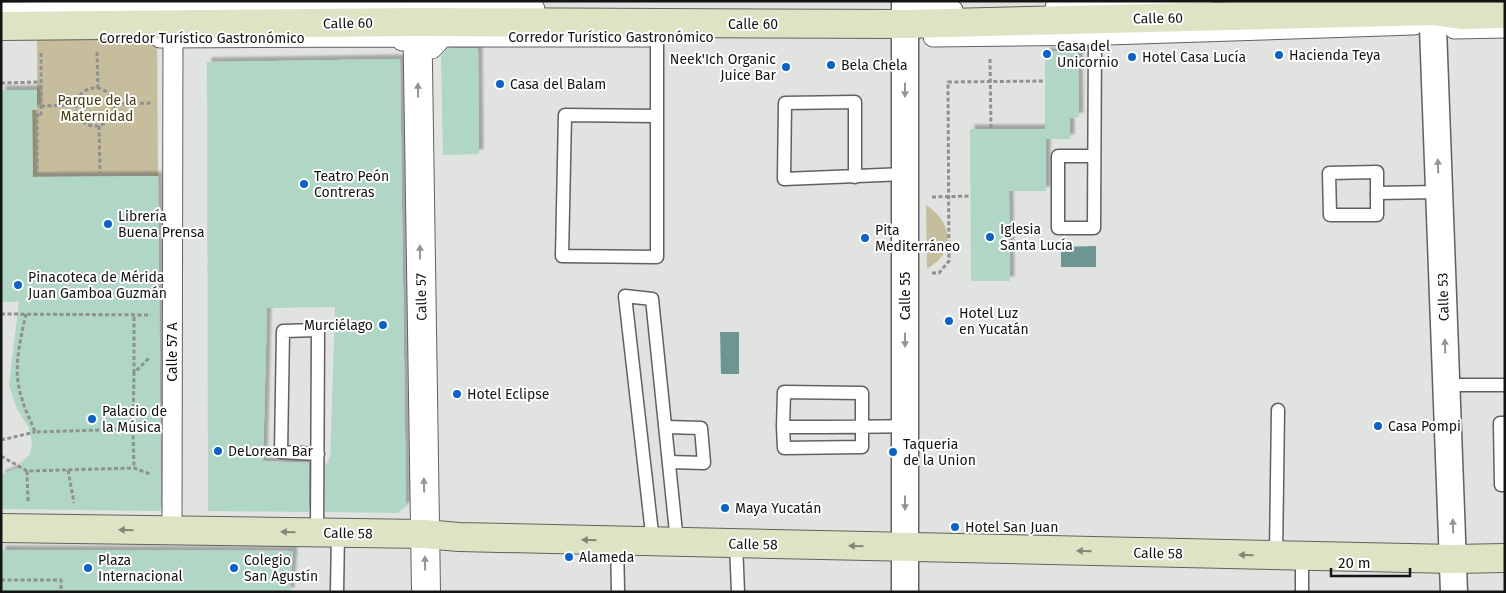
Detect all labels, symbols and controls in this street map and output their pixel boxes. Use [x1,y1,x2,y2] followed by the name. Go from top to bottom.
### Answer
[1133,10,1183,27] street label: Calle 60
[323,15,373,32] street label: Calle 60
[728,16,778,33] street label: Calle 60
[508,29,714,46] street label: Corredor Turístico Gastronómico
[99,30,305,47] street label: Corredor Turístico Gastronómico
[1057,38,1119,71] place label: Casa del Unicornio
[1289,47,1381,64] place label: Hacienda Teya
[1041,48,1053,60] marker: Casa del Unicornio
[1142,49,1246,66] place label: Hotel Casa Lucía
[1273,49,1285,61] marker: Hacienda Teya
[670,51,777,84] place label: Neek'Ich Organic Juice Bar
[1126,51,1138,63] marker: Hotel Casa Lucía
[841,57,908,74] place label: Bela Chela
[825,59,837,71] marker: Bela Chela
[780,61,792,73] marker: Neek'Ich Organic Juice Bar
[510,76,606,93] place label: Casa del Balam
[494,78,506,90] marker: Casa del Balam
[414,82,422,98] one-way arrow
[901,83,909,99] one-way arrow
[57,92,137,125] park label: Parque de la Maternidad
[1434,158,1442,174] one-way arrow
[314,168,389,201] place label: Teatro Peón Contreras
[298,178,310,190] marker: Teatro Peón Contreras
[118,208,205,241] place label: Librería Buena Prensa
[102,218,114,230] marker: Librería Buena Prensa
[1000,221,1073,254] place label: Iglesia Santa Lucía
[875,222,960,255] place label: Pita Mediterráneo
[984,231,996,243] marker: Iglesia Santa Lucía
[859,232,871,244] marker: Pita Mediterráneo
[416,244,424,260] one-way arrow
[28,269,167,302] place label: Pinacoteca de Mérida Juan Gamboa Guzmán
[897,272,914,320] street label: Calle 55
[1434,272,1453,322] street label: Calle 53
[413,273,430,321] street label: Calle 57
[12,279,24,291] marker: Pinacoteca de Mérida Juan Gamboa Guzmán
[959,305,1029,338] place label: Hotel Luz en Yucatán
[943,315,955,327] marker: Hotel Luz en Yucatán
[304,317,373,334] place label: Murciélago
[377,319,389,331] marker: Murciélago
[164,322,181,382] street label: Calle 57 A
[901,333,909,349] one-way arrow
[1441,337,1449,353] one-way arrow
[467,386,549,403] place label: Hotel Eclipse
[451,388,463,400] marker: Hotel Eclipse
[102,403,167,436] place label: Palacio de la Música
[86,413,98,425] marker: Palacio de la Música
[1388,418,1461,435] place label: Casa Pompi
[1372,420,1384,432] marker: Casa Pompi
[903,436,976,469] place label: Taqueria de la Union
[228,443,314,460] place label: DeLorean Bar
[212,445,224,457] marker: DeLorean Bar
[887,446,899,458] marker: Taqueria de la Union
[420,477,428,493] one-way arrow
[901,495,909,511] one-way arrow
[735,500,821,517] place label: Maya Yucatán
[719,502,731,514] marker: Maya Yucatán
[1448,517,1456,533] one-way arrow
[965,519,1058,536] place label: Hotel San Juan
[949,521,961,533] marker: Hotel San Juan
[323,525,373,542] street label: Calle 58
[117,526,133,534] one-way arrow
[280,528,296,536] one-way arrow
[581,536,597,544] one-way arrow
[728,536,778,553] street label: Calle 58
[848,542,864,550] one-way arrow
[1133,545,1183,562] street label: Calle 58
[1331,546,1410,578] scale bar
[1075,547,1091,555] one-way arrow
[579,549,634,566] place label: Alameda
[1238,550,1254,558] one-way arrow
[563,551,575,563] marker: Alameda
[98,552,183,585] place label: Plaza Internacional
[244,552,318,585] place label: Colegio San Agustín
[421,554,429,570] one-way arrow
[1338,554,1371,572] text: 20 m
[82,562,94,574] marker: Plaza Internacional
[228,562,240,574] marker: Colegio San Agustín

